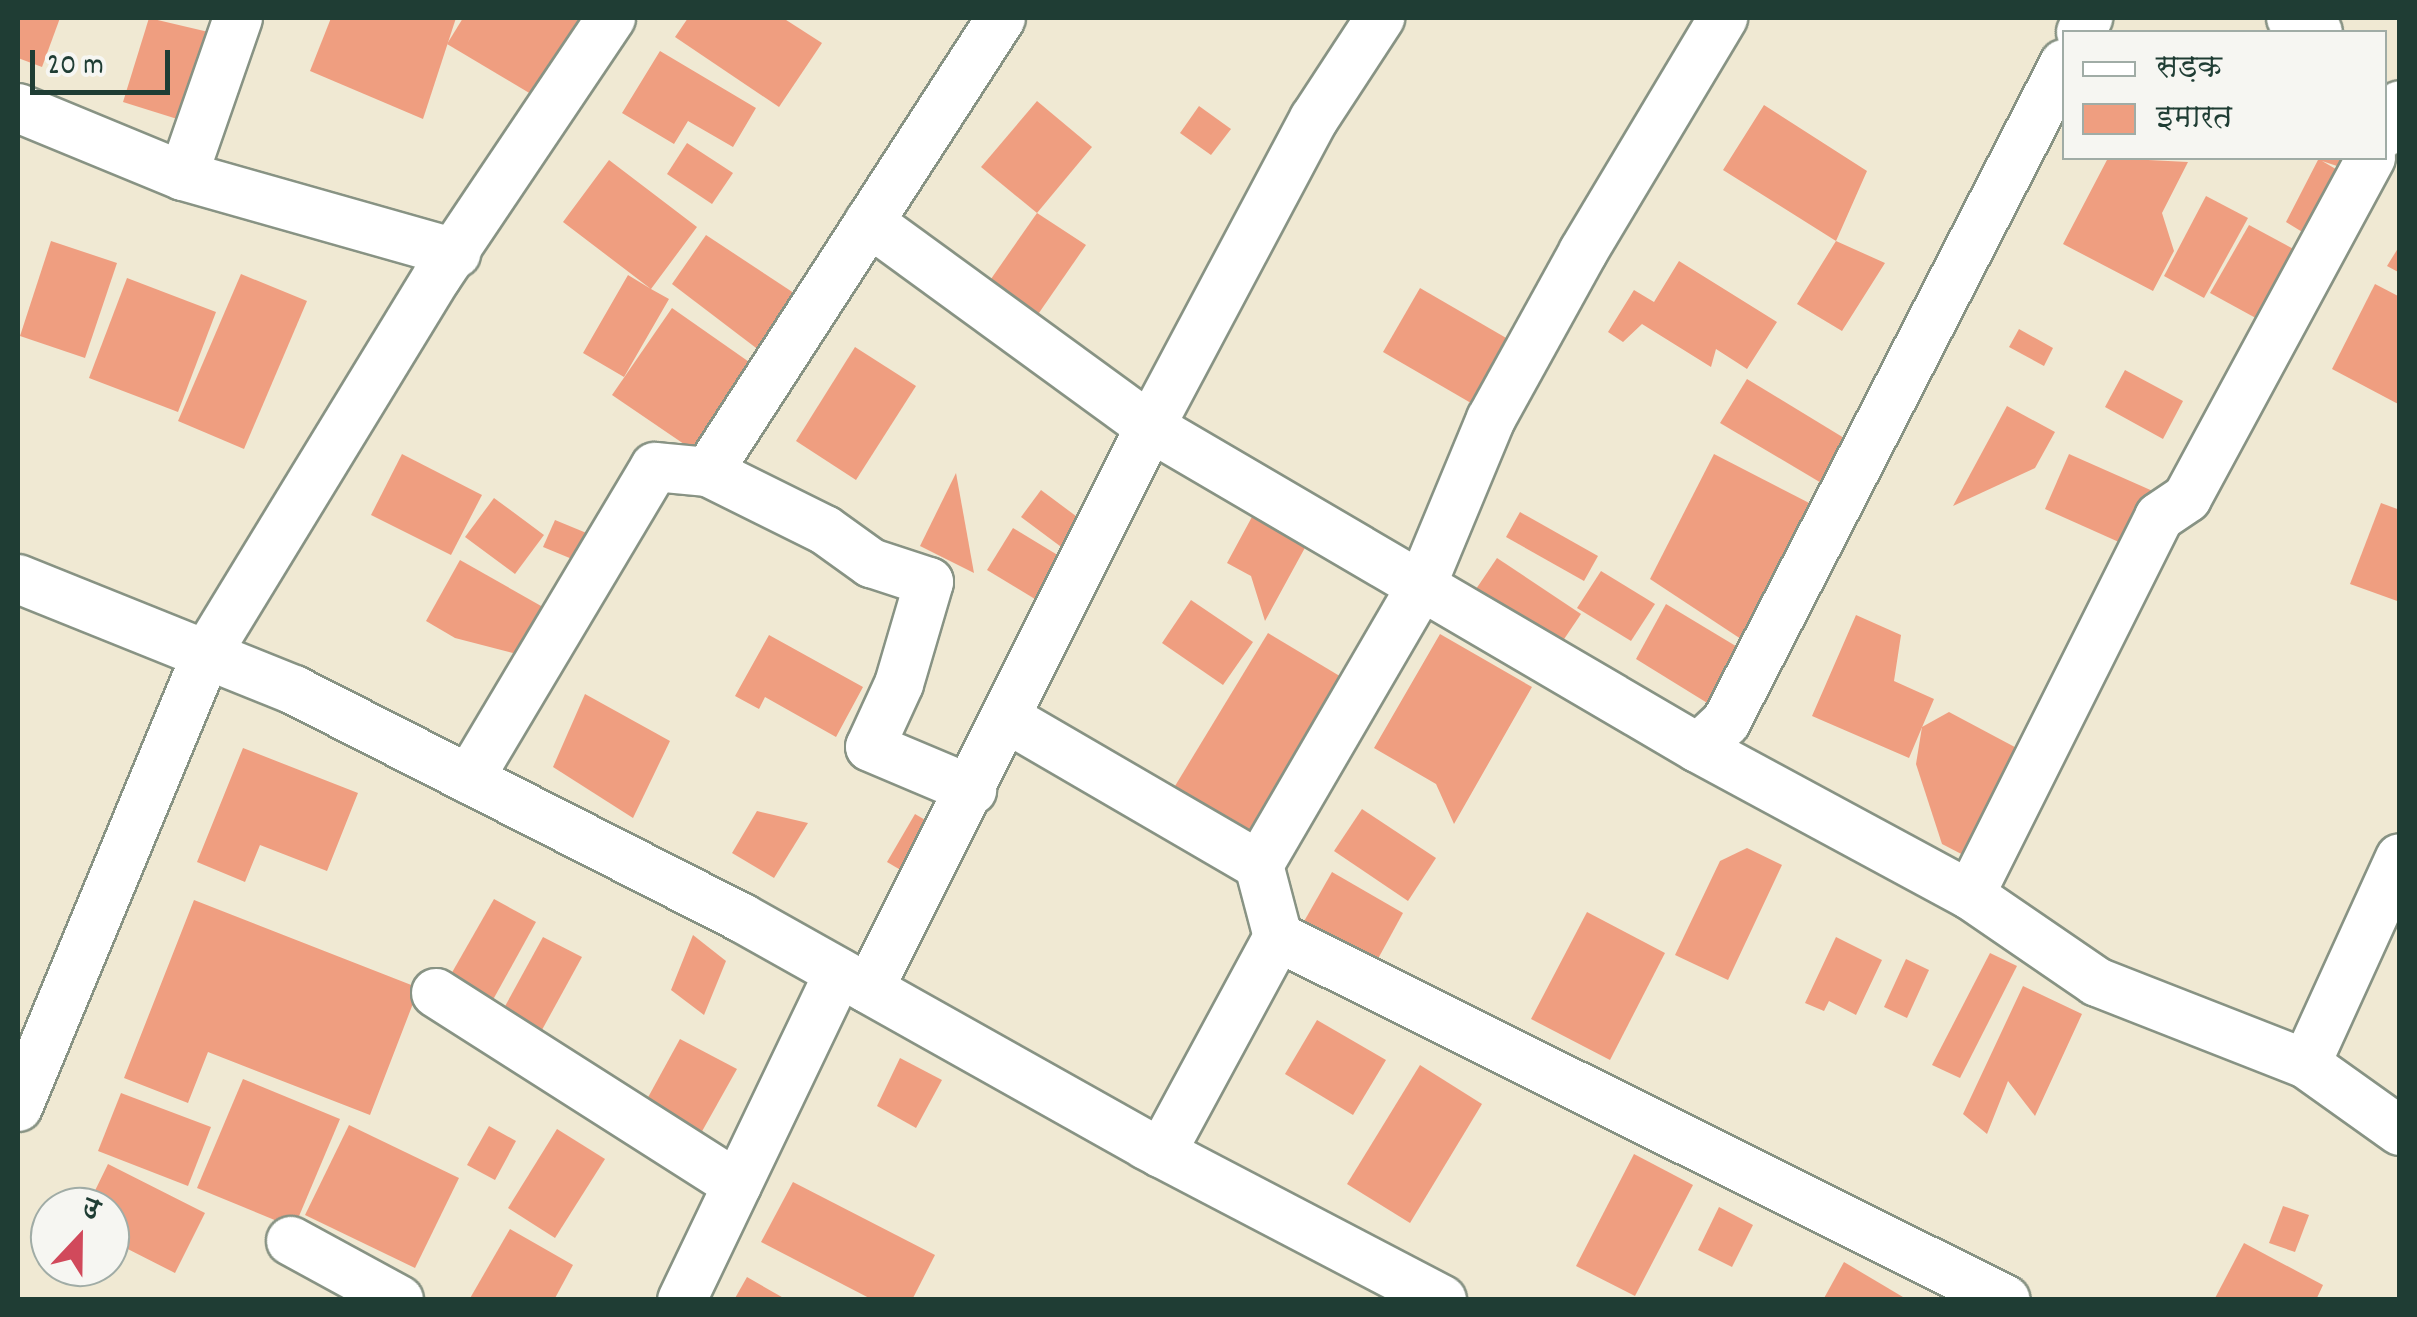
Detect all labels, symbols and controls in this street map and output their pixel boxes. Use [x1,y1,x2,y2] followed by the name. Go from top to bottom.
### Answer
[35,30,175,92] scale bar
[2062,30,2387,160] legend
[47,46,104,89] text: 20 m
[2156,48,2222,91] text: सड़क
[2156,98,2232,141] text: इमारत
[30,1187,130,1287] north arrow
[76,1190,105,1233] text: उ

